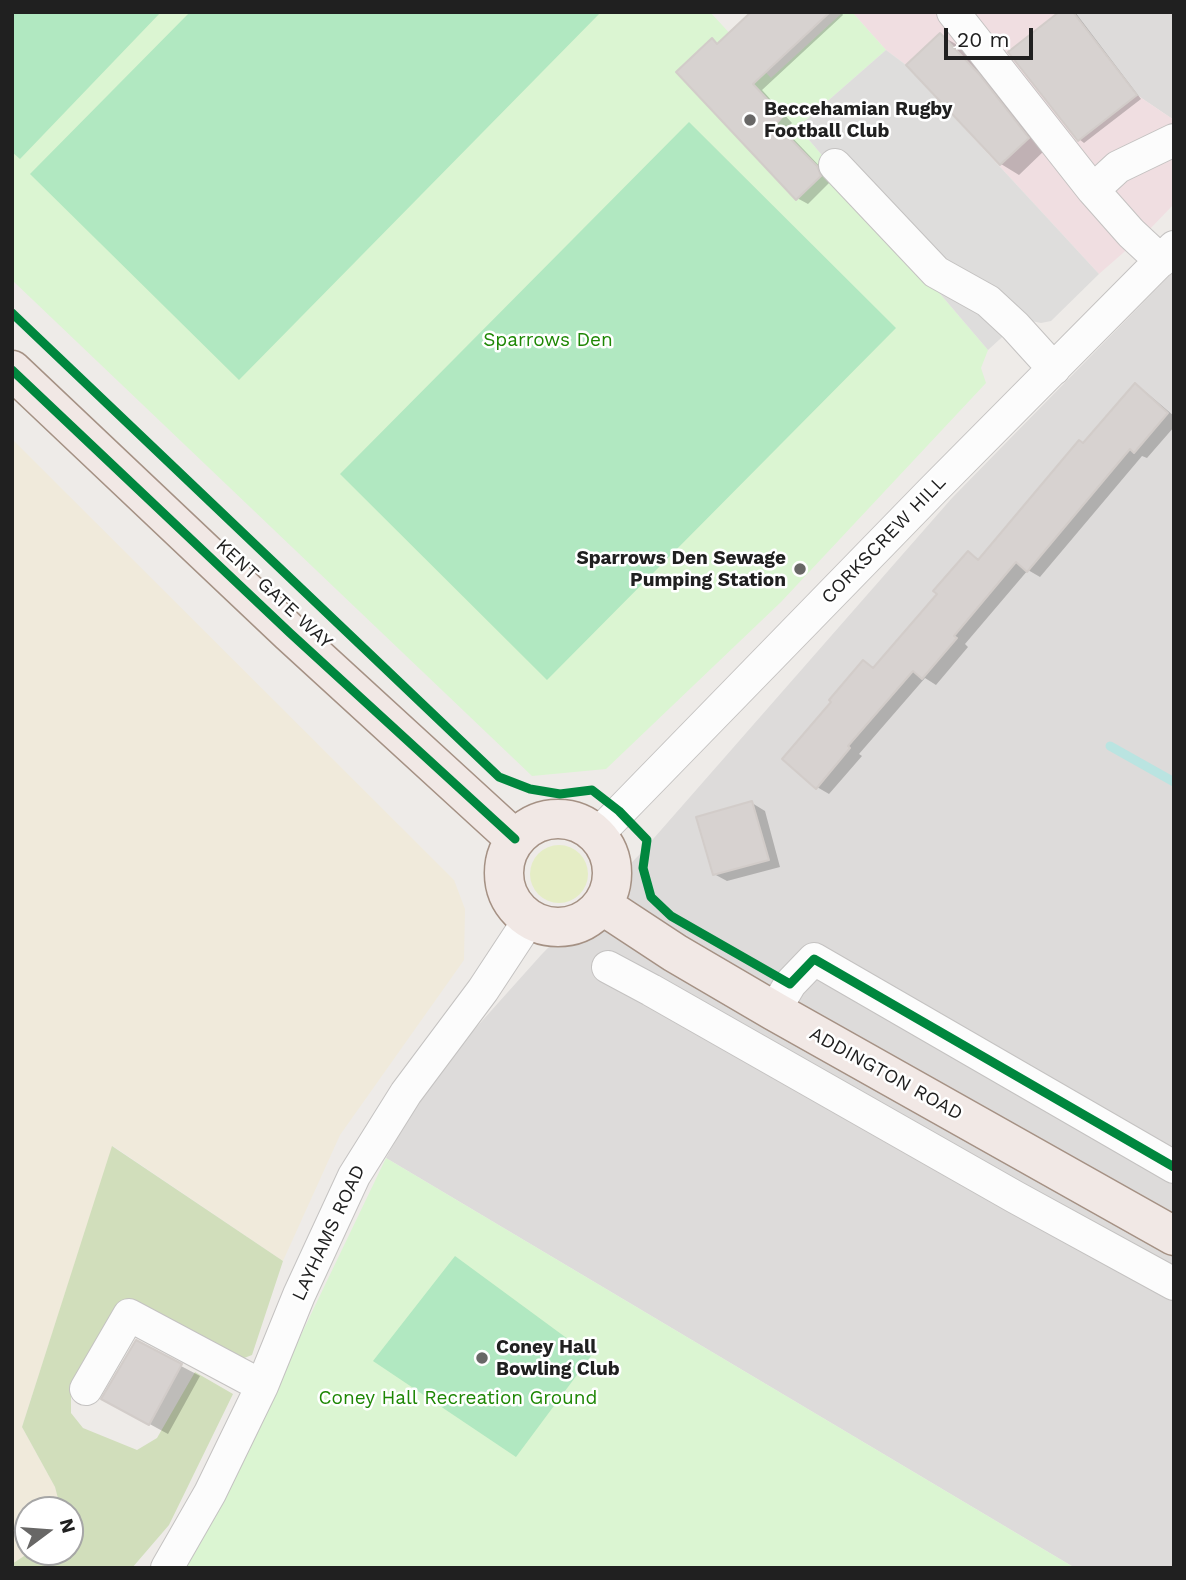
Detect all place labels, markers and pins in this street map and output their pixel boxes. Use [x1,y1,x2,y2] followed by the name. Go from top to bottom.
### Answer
[764,98,952,142] place label: Beccehamian Rugby Football Club
[742,112,758,128] marker: Beccehamian Rugby Football Club
[576,547,786,591] place label: Sparrows Den Sewage Pumping Station
[792,561,808,577] marker: Sparrows Den Sewage Pumping Station
[496,1336,620,1380] place label: Coney Hall Bowling Club
[474,1350,490,1366] marker: Coney Hall Bowling Club

